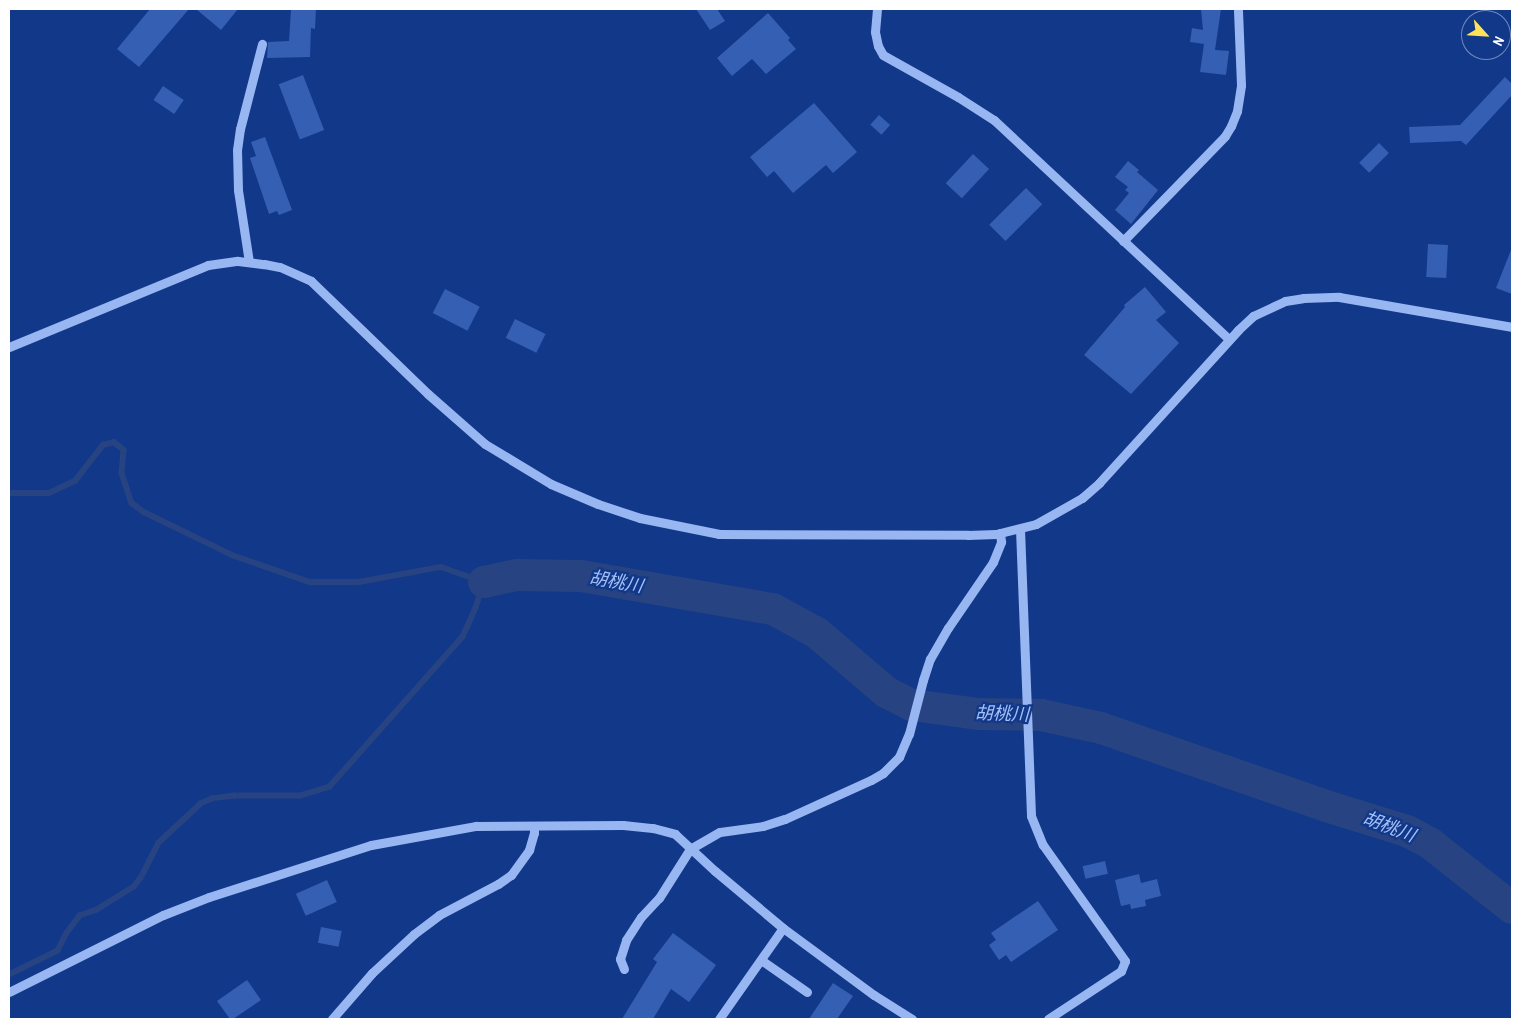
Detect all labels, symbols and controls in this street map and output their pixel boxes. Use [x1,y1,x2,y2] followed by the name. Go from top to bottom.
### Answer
[1461,10,1511,60] north arrow
[1489,33,1508,49] text: N
[588,567,644,597] water label: 胡桃川
[975,702,1029,726] water label: 胡桃川
[1360,807,1418,847] water label: 胡桃川

